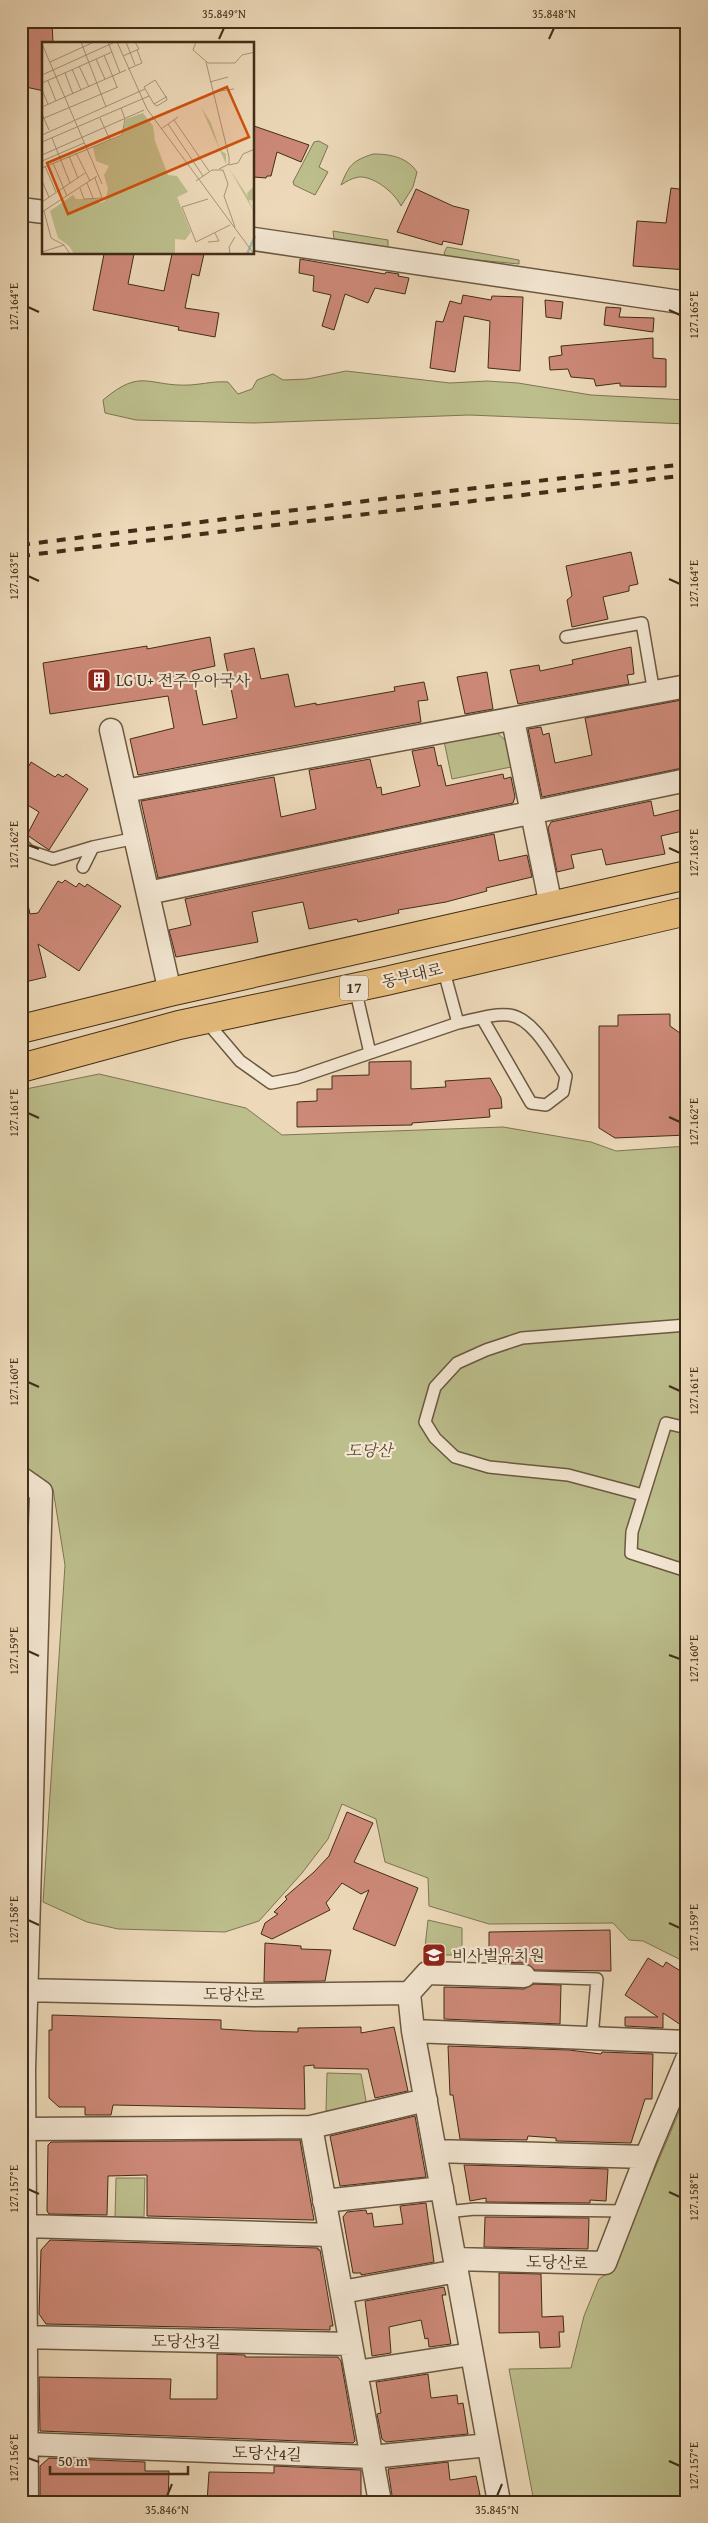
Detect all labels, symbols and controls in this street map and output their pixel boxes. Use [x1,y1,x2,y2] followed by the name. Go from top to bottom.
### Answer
[202,5,246,22] text: 35.849°N
[532,5,576,22] text: 35.848°N
[42,42,255,255] inset map
[5,283,22,331] text: 127.164°E
[685,291,702,339] text: 127.165°E
[5,552,22,600] text: 127.163°E
[685,560,702,608] text: 127.164°E
[86,667,112,693] building icon: LG U+ 전주우아국사
[116,668,251,692] place label: LG U+ 전주우아국사
[5,821,22,869] text: 127.162°E
[685,829,702,877] text: 127.163°E
[379,956,445,994] street label: 동부대로
[340,976,368,1000] road number: 17
[5,1089,22,1137] text: 127.161°E
[685,1098,702,1146] text: 127.162°E
[5,1358,22,1406] text: 127.160°E
[685,1367,702,1415] text: 127.161°E
[346,1438,395,1462] park label: 도당산
[5,1627,22,1675] text: 127.159°E
[685,1635,702,1683] text: 127.160°E
[5,1896,22,1944] text: 127.158°E
[685,1904,702,1952] text: 127.159°E
[421,1942,447,1968] school or university icon: 비사벌유치원
[452,1943,545,1967] place label: 비사벌유치원
[203,1981,266,2007] street label: 도당산로
[5,2165,22,2213] text: 127.157°E
[685,2173,702,2221] text: 127.158°E
[526,2249,589,2275] street label: 도당산로
[151,2328,221,2354] street label: 도당산3길
[5,2434,22,2482] text: 127.156°E
[232,2440,302,2466] street label: 도당산4길
[685,2442,702,2490] text: 127.157°E
[50,2443,188,2475] scale bar
[58,2450,89,2471] text: 50 m
[145,2501,189,2518] text: 35.846°N
[475,2501,519,2518] text: 35.845°N

